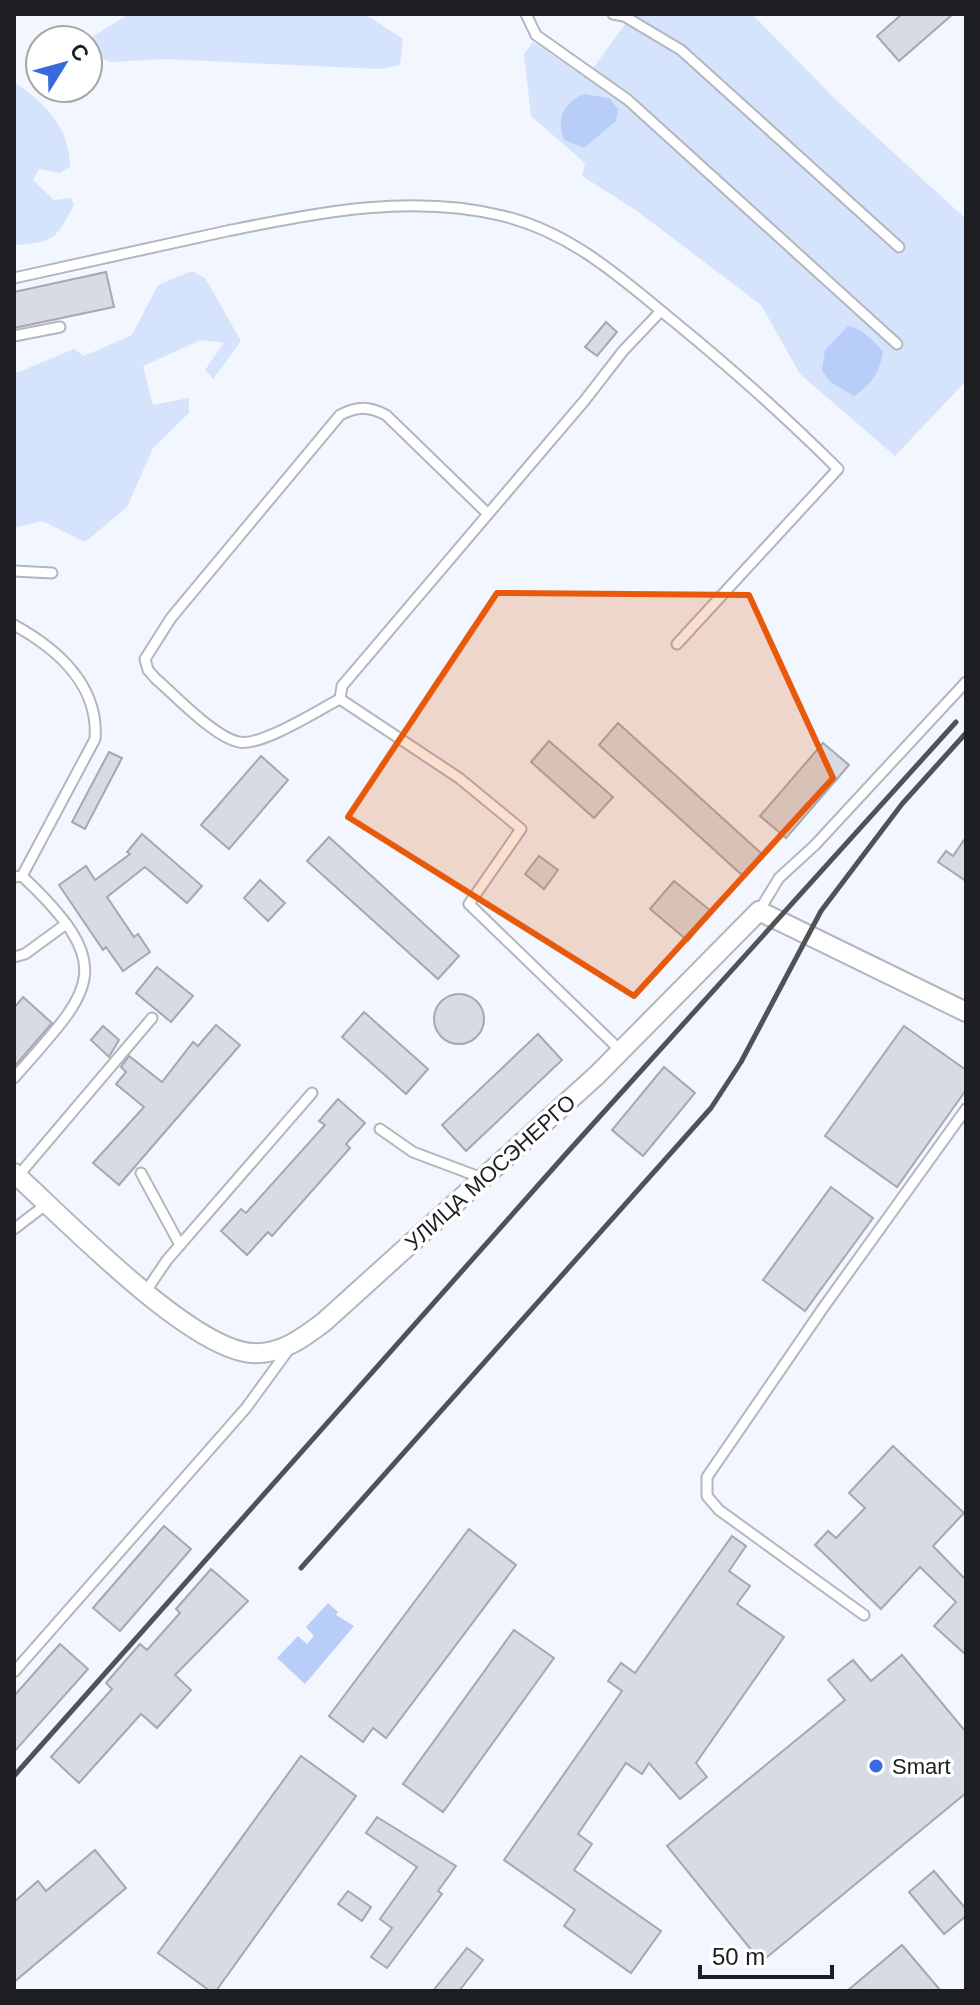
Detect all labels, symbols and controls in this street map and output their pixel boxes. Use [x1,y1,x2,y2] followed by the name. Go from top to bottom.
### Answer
[24,24,104,104] north arrow
[65,38,94,66] text: С
[400,1089,581,1255] street label: УЛИЦА МОСЭНЕРГО
[892,1754,951,1779] place label: Smart
[867,1757,885,1775] marker: Smart
[700,1929,832,1979] scale bar
[712,1943,765,1970] text: 50 m

